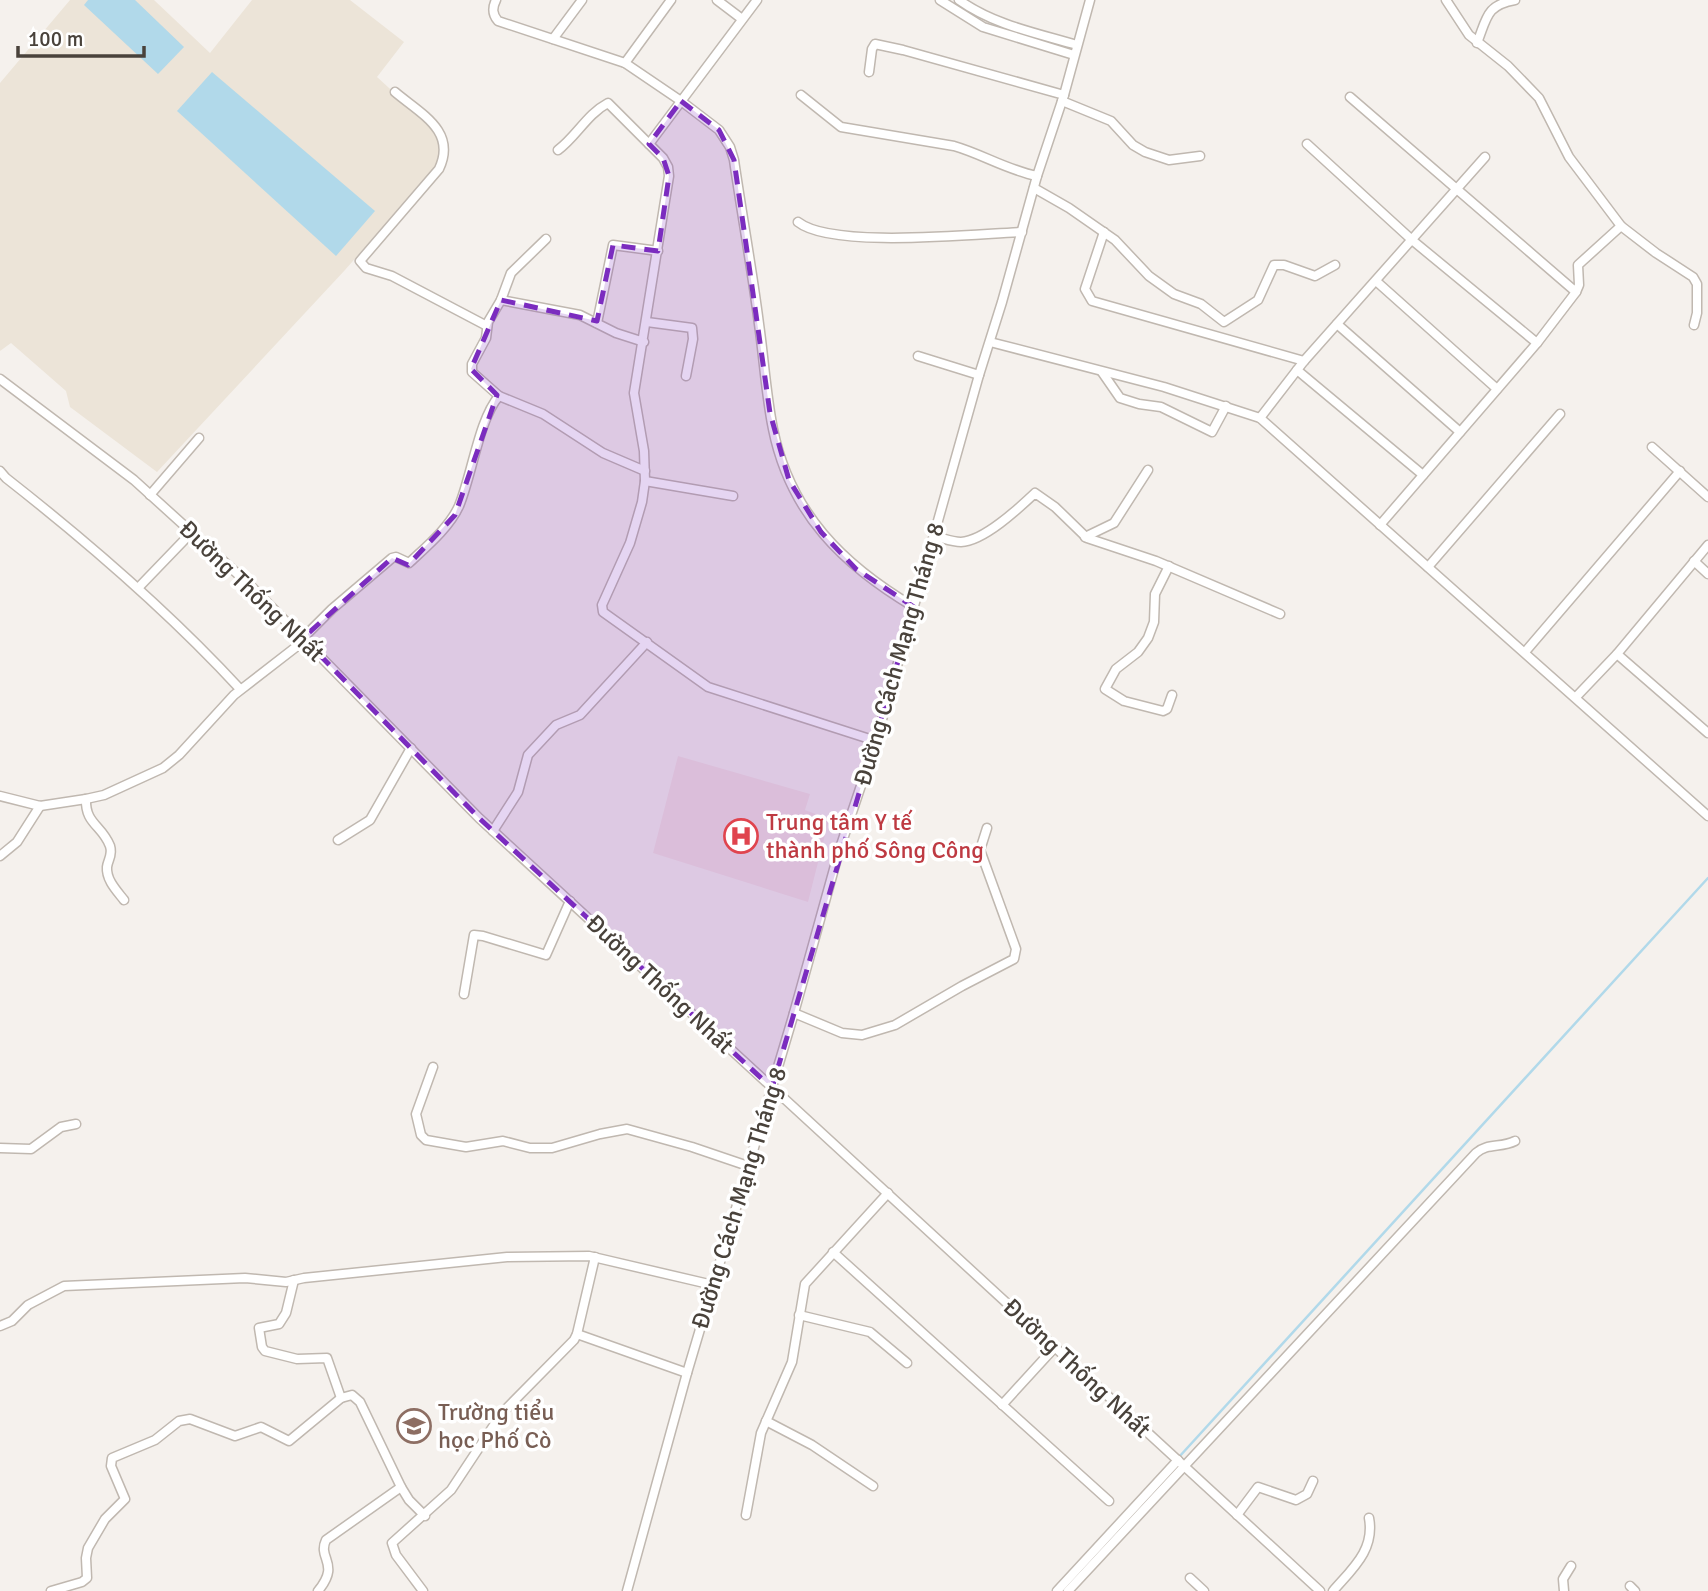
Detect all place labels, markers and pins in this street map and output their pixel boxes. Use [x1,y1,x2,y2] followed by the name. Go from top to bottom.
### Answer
[766,807,984,865] place label: Trung tâm Y tế thành phố Sông Công
[722,817,760,855] hospital icon: Trung tâm Y tế thành phố Sông Công
[438,1397,554,1455] place label: Trường tiểu học Phố Cò
[395,1407,433,1445] school or university icon: Trường tiểu học Phố Cò

